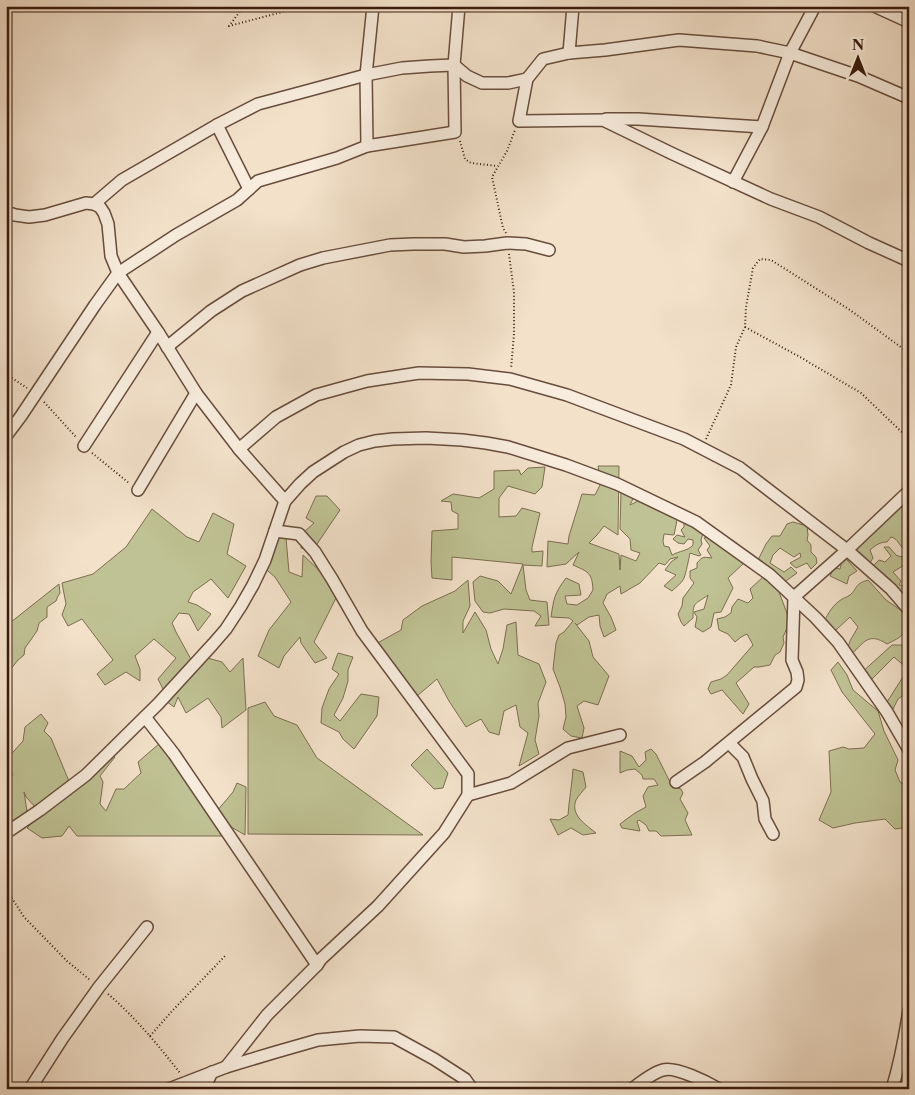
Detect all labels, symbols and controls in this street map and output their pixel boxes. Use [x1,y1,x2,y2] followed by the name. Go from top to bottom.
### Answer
[832,32,882,82] north arrow
[852,36,864,54] text: N

